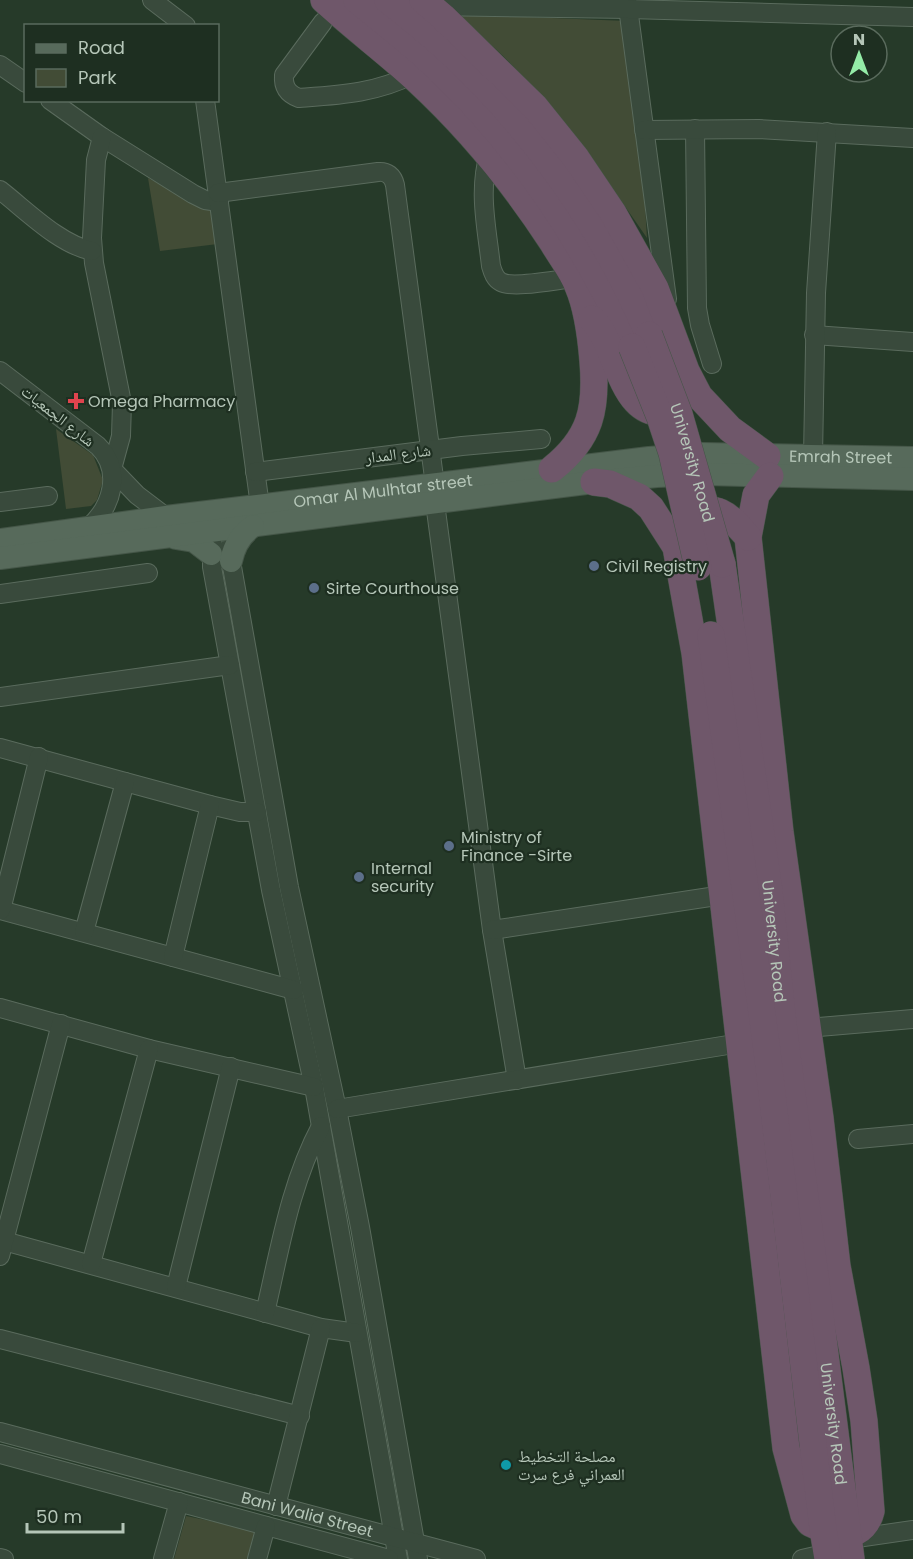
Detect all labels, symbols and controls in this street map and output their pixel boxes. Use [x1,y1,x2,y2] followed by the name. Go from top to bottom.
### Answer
[24,24,219,102] legend
[829,24,889,84] north arrow
[853,28,865,51] text: N
[78,35,125,60] text: Road
[78,65,117,90] text: Park
[16,380,100,452] street label: شارع الجمعيات
[88,390,235,413] place label: Omega Pharmacy
[69,394,83,408] marker: Omega Pharmacy
[664,400,721,525] street label: University Road
[363,439,432,470] street label: شارع المدار
[789,444,892,469] street label: Emrah Street
[292,468,474,513] street label: Omar Al Mulhtar street
[606,555,707,578] place label: Civil Registry
[587,559,601,573] marker: Civil Registry
[326,577,459,600] place label: Sirte Courthouse
[307,581,321,595] marker: Sirte Courthouse
[461,826,572,867] place label: Ministry of Finance -Sirte
[442,839,456,853] marker: Ministry of Finance -Sirte
[371,857,434,898] place label: Internal security
[352,870,366,884] marker: Internal security
[756,879,792,1004] street label: University Road
[815,1361,853,1486] street label: University Road
[518,1445,625,1487] place label: مصلحة التخطيط العمراني فرع سرت
[499,1458,513,1472] marker: مصلحة التخطيط العمراني فرع سرت
[239,1485,376,1543] street label: Bani Walid Street
[27,1496,123,1534] scale bar
[36,1504,82,1529] text: 50 m

